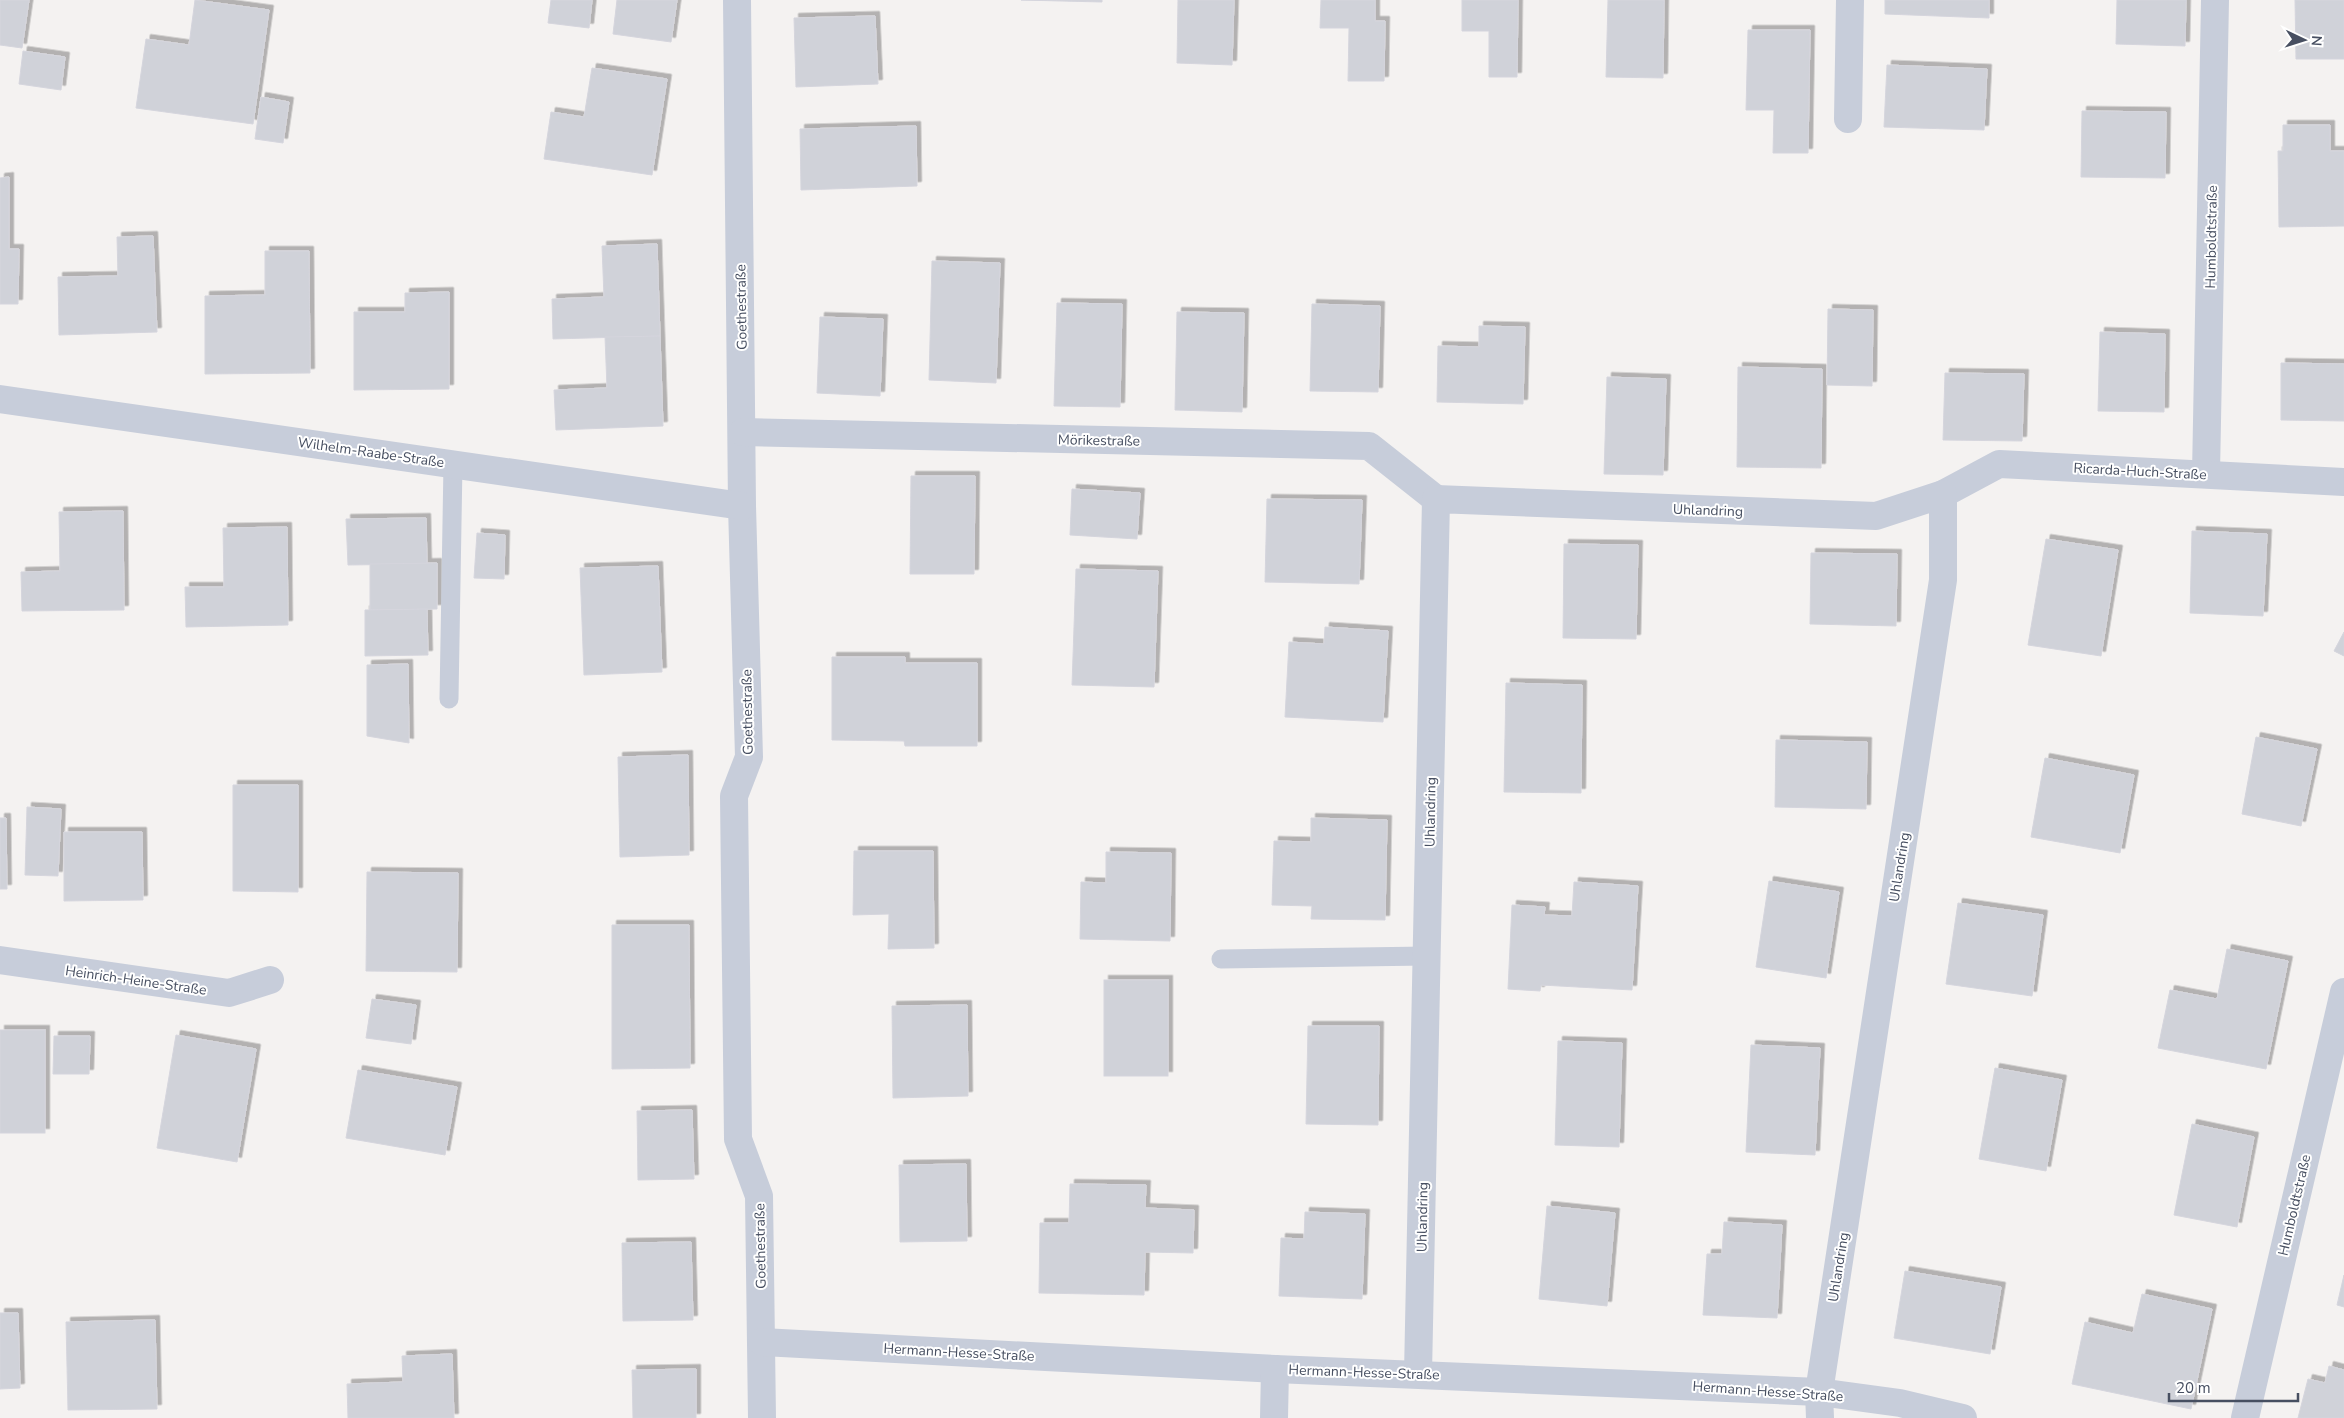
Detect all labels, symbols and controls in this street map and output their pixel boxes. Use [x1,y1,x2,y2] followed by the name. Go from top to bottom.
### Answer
[2279,15,2329,65] north arrow
[2307,35,2326,47] text: N
[2201,185,2222,289] street label: Humboldtstraße
[731,264,752,350] street label: Goethestraße
[1058,430,1140,451] street label: Mörikestraße
[296,433,445,472] street label: Wilhelm-Raabe-Straße
[2073,459,2207,484] street label: Ricarda-Huch-Straße
[1673,500,1743,521] street label: Uhlandring
[737,669,758,755] street label: Goethestraße
[1420,777,1441,847] street label: Uhlandring
[1885,831,1914,903] street label: Uhlandring
[64,961,208,1000] street label: Heinrich-Heine-Straße
[2274,1153,2315,1258] street label: Humboldtstraße
[1412,1182,1433,1252] street label: Uhlandring
[750,1203,771,1289] street label: Goethestraße
[1824,1231,1853,1303] street label: Uhlandring
[883,1339,1035,1366] street label: Hermann-Hesse-Straße
[1288,1360,1440,1385] street label: Hermann-Hesse-Straße
[2169,1370,2298,1402] scale bar
[1692,1377,1844,1406] street label: Hermann-Hesse-Straße
[2176,1378,2211,1398] text: 20 m

